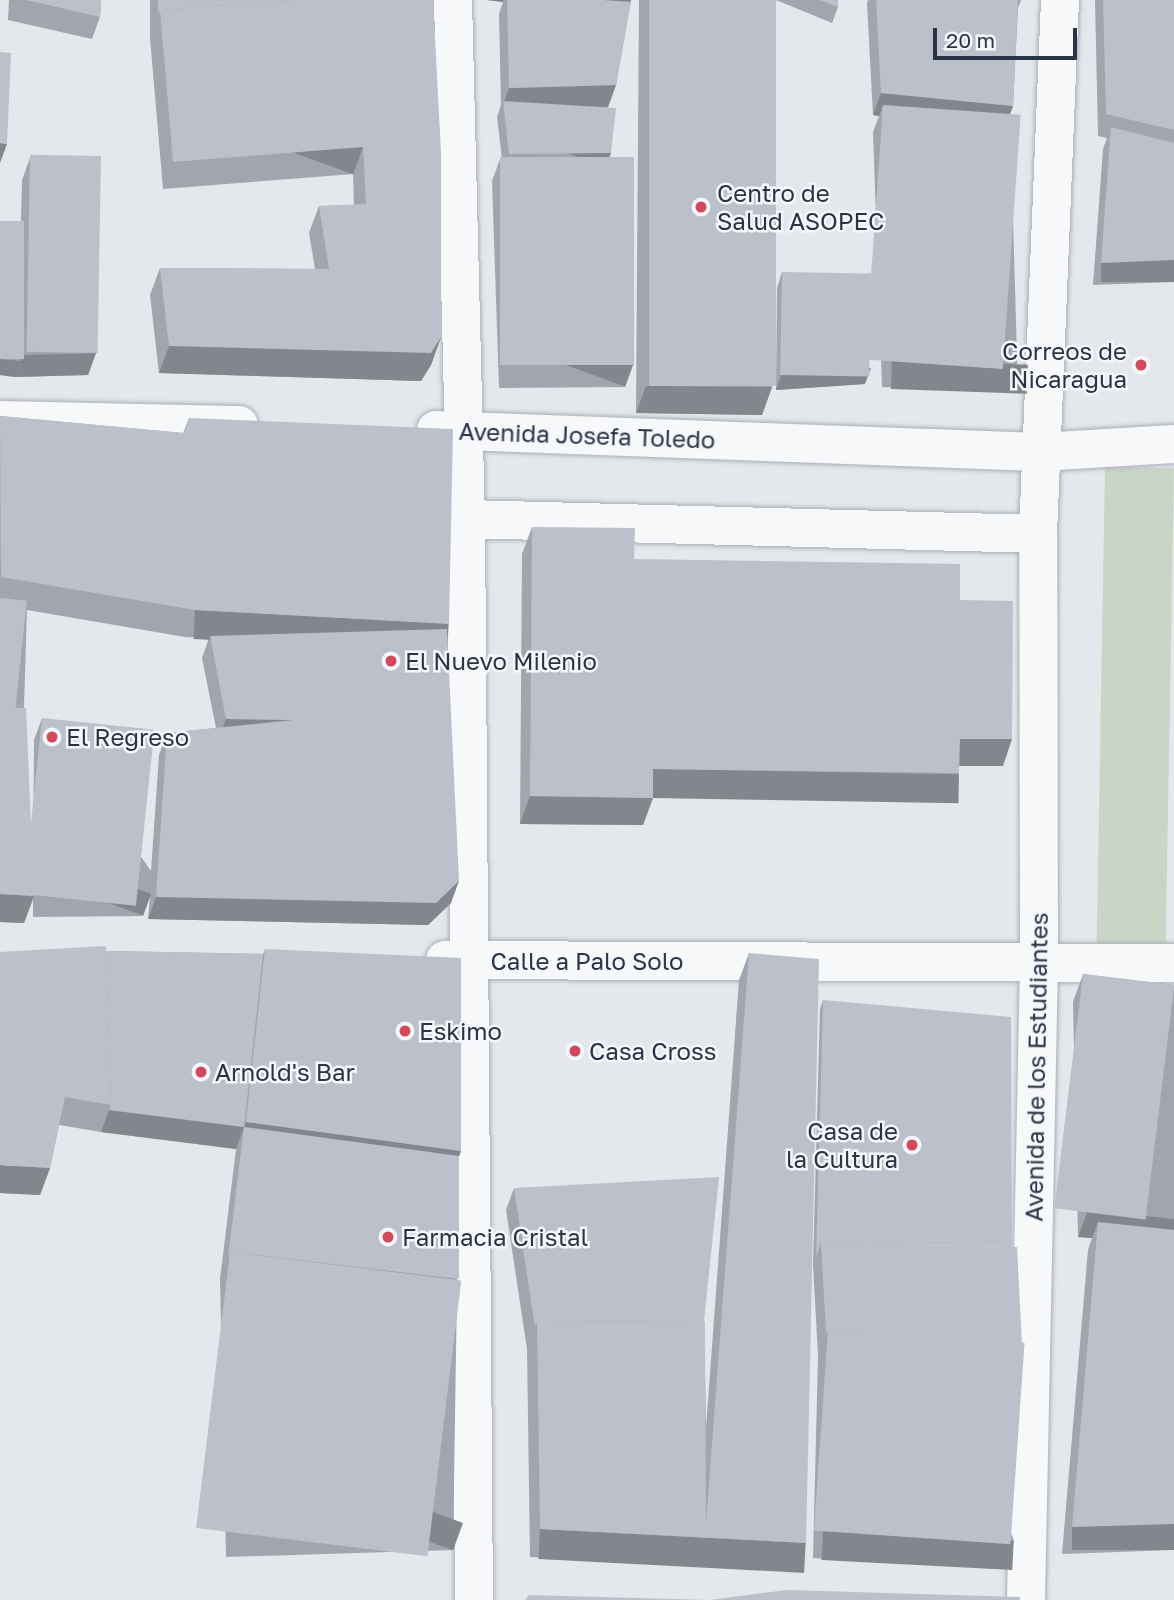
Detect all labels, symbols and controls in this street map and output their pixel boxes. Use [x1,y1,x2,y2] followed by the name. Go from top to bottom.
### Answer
[936,14,1080,58] scale bar
[946,27,995,53] text: 20 m
[717,179,884,235] place label: Centro de Salud ASOPEC
[691,197,711,217] marker: Centro de Salud ASOPEC
[1002,337,1127,393] place label: Correos de Nicaragua
[1133,357,1149,373] marker: Correos de Nicaragua
[458,416,716,454] street label: Avenida Josefa Toledo
[405,647,597,675] place label: El Nuevo Milenio
[383,653,399,669] marker: El Nuevo Milenio
[66,723,189,751] place label: El Regreso
[44,729,60,745] marker: El Regreso
[1019,912,1053,1222] street label: Avenida de los Estudiantes
[491,947,683,975] street label: Calle a Palo Solo
[419,1017,502,1045] place label: Eskimo
[397,1023,413,1039] marker: Eskimo
[589,1037,716,1065] place label: Casa Cross
[567,1043,583,1059] marker: Casa Cross
[215,1058,355,1086] place label: Arnold's Bar
[193,1064,209,1080] marker: Arnold's Bar
[786,1117,898,1173] place label: Casa de la Cultura
[904,1137,920,1153] marker: Casa de la Cultura
[402,1223,588,1251] place label: Farmacia Cristal
[380,1229,396,1245] marker: Farmacia Cristal

